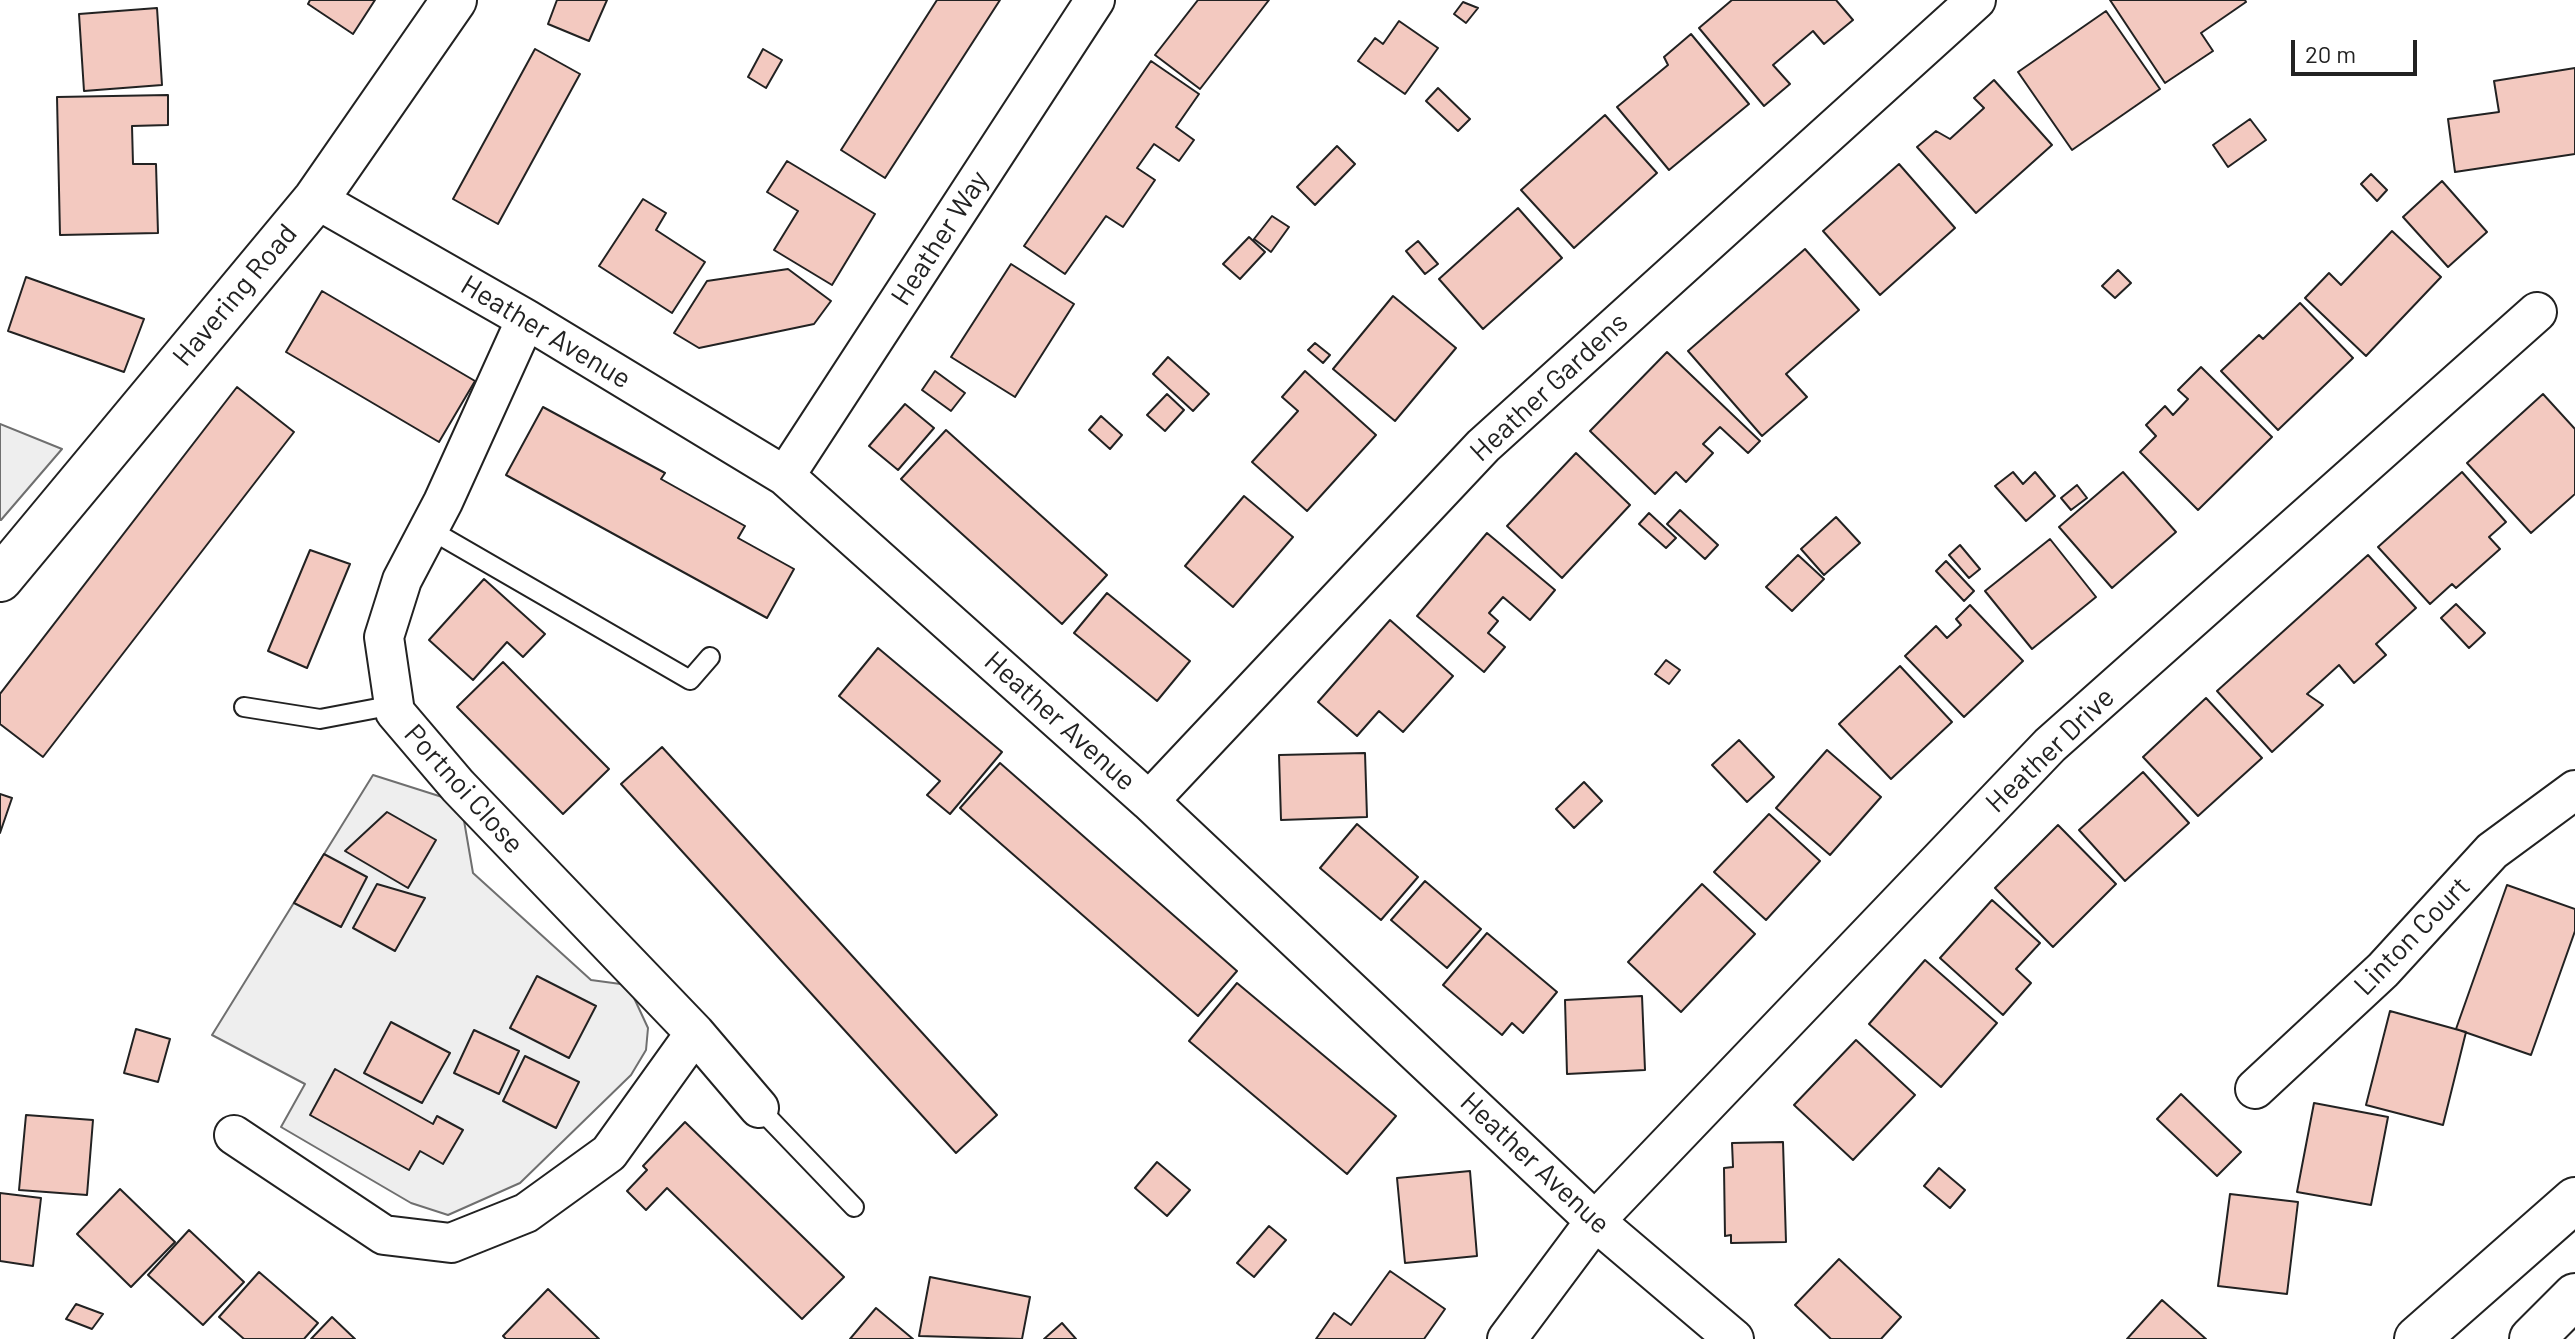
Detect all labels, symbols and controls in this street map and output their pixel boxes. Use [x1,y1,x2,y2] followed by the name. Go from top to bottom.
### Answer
[2295,24,2421,74] scale bar
[2305,39,2356,68] text: 20 m
[884,165,996,311] street label: Heather Way
[166,217,304,373] street label: Havering Road
[455,268,637,396] street label: Heather Avenue
[1463,305,1635,469] street label: Heather Gardens
[977,644,1143,798] street label: Heather Avenue
[1979,680,2121,820] street label: Heather Drive
[397,718,531,860] street label: Portnoi Close
[2347,870,2477,1002] street label: Linton Court
[1453,1085,1617,1241] street label: Heather Avenue

